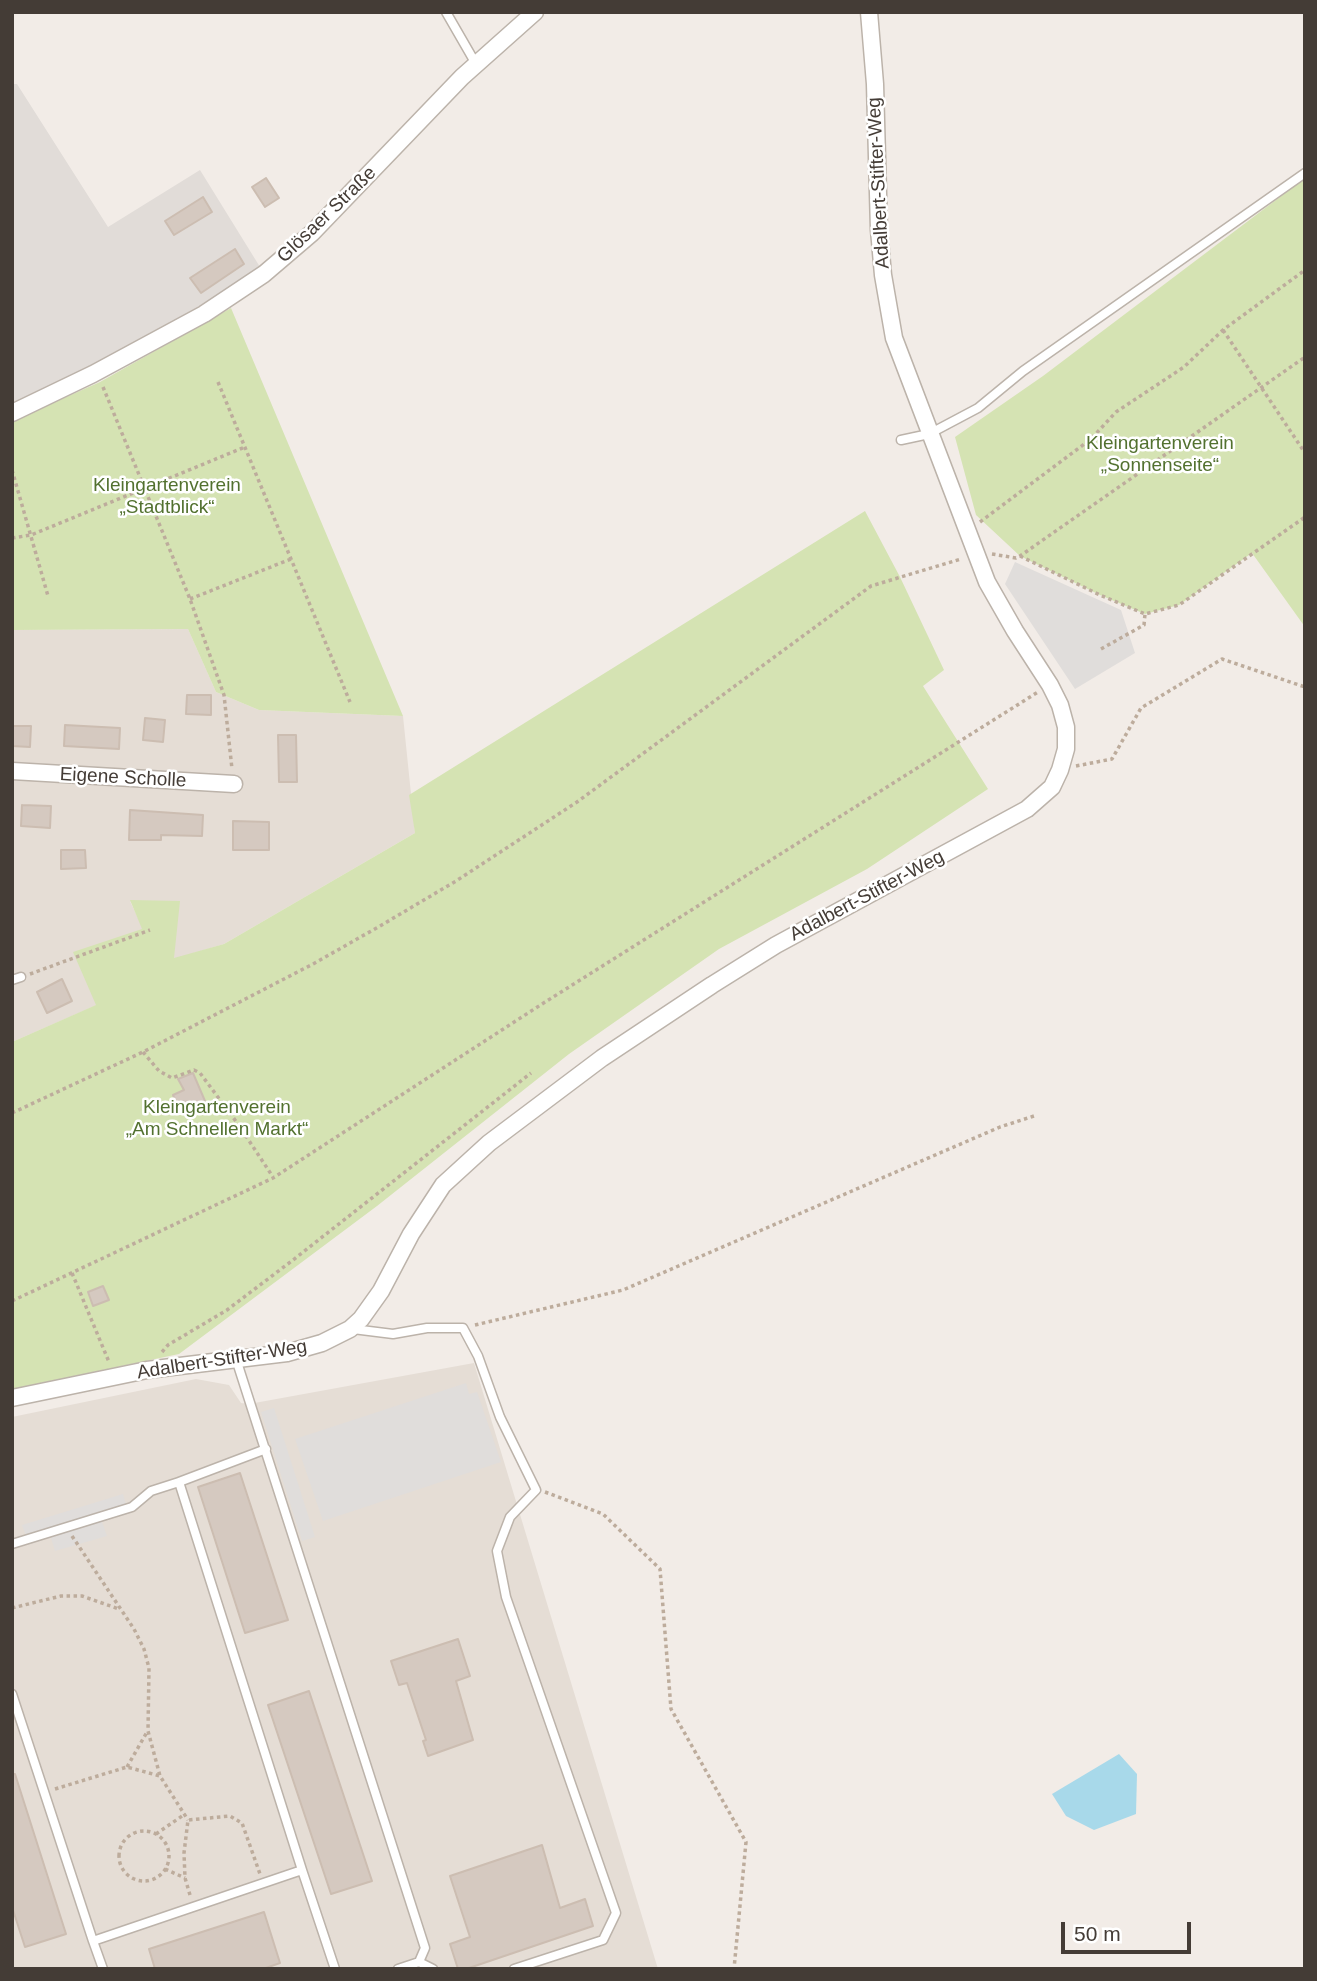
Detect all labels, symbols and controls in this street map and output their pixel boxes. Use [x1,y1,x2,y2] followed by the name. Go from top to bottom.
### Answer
[863,97,895,269] street label: Adalbert-Stifter-Weg
[273,162,381,268] street label: Glösaer Straße
[1086,433,1234,477] park label: Kleingartenverein „Sonnenseite“
[93,475,241,519] park label: Kleingartenverein „Stadtblick“
[59,763,187,793] street label: Eigene Scholle
[786,846,948,946] street label: Adalbert-Stifter-Weg
[126,1097,308,1141] park label: Kleingartenverein „Am Schnellen Markt“
[135,1335,309,1385] street label: Adalbert-Stifter-Weg
[1065,1908,1194,1952] scale bar
[1074,1922,1121,1945] text: 50 m

